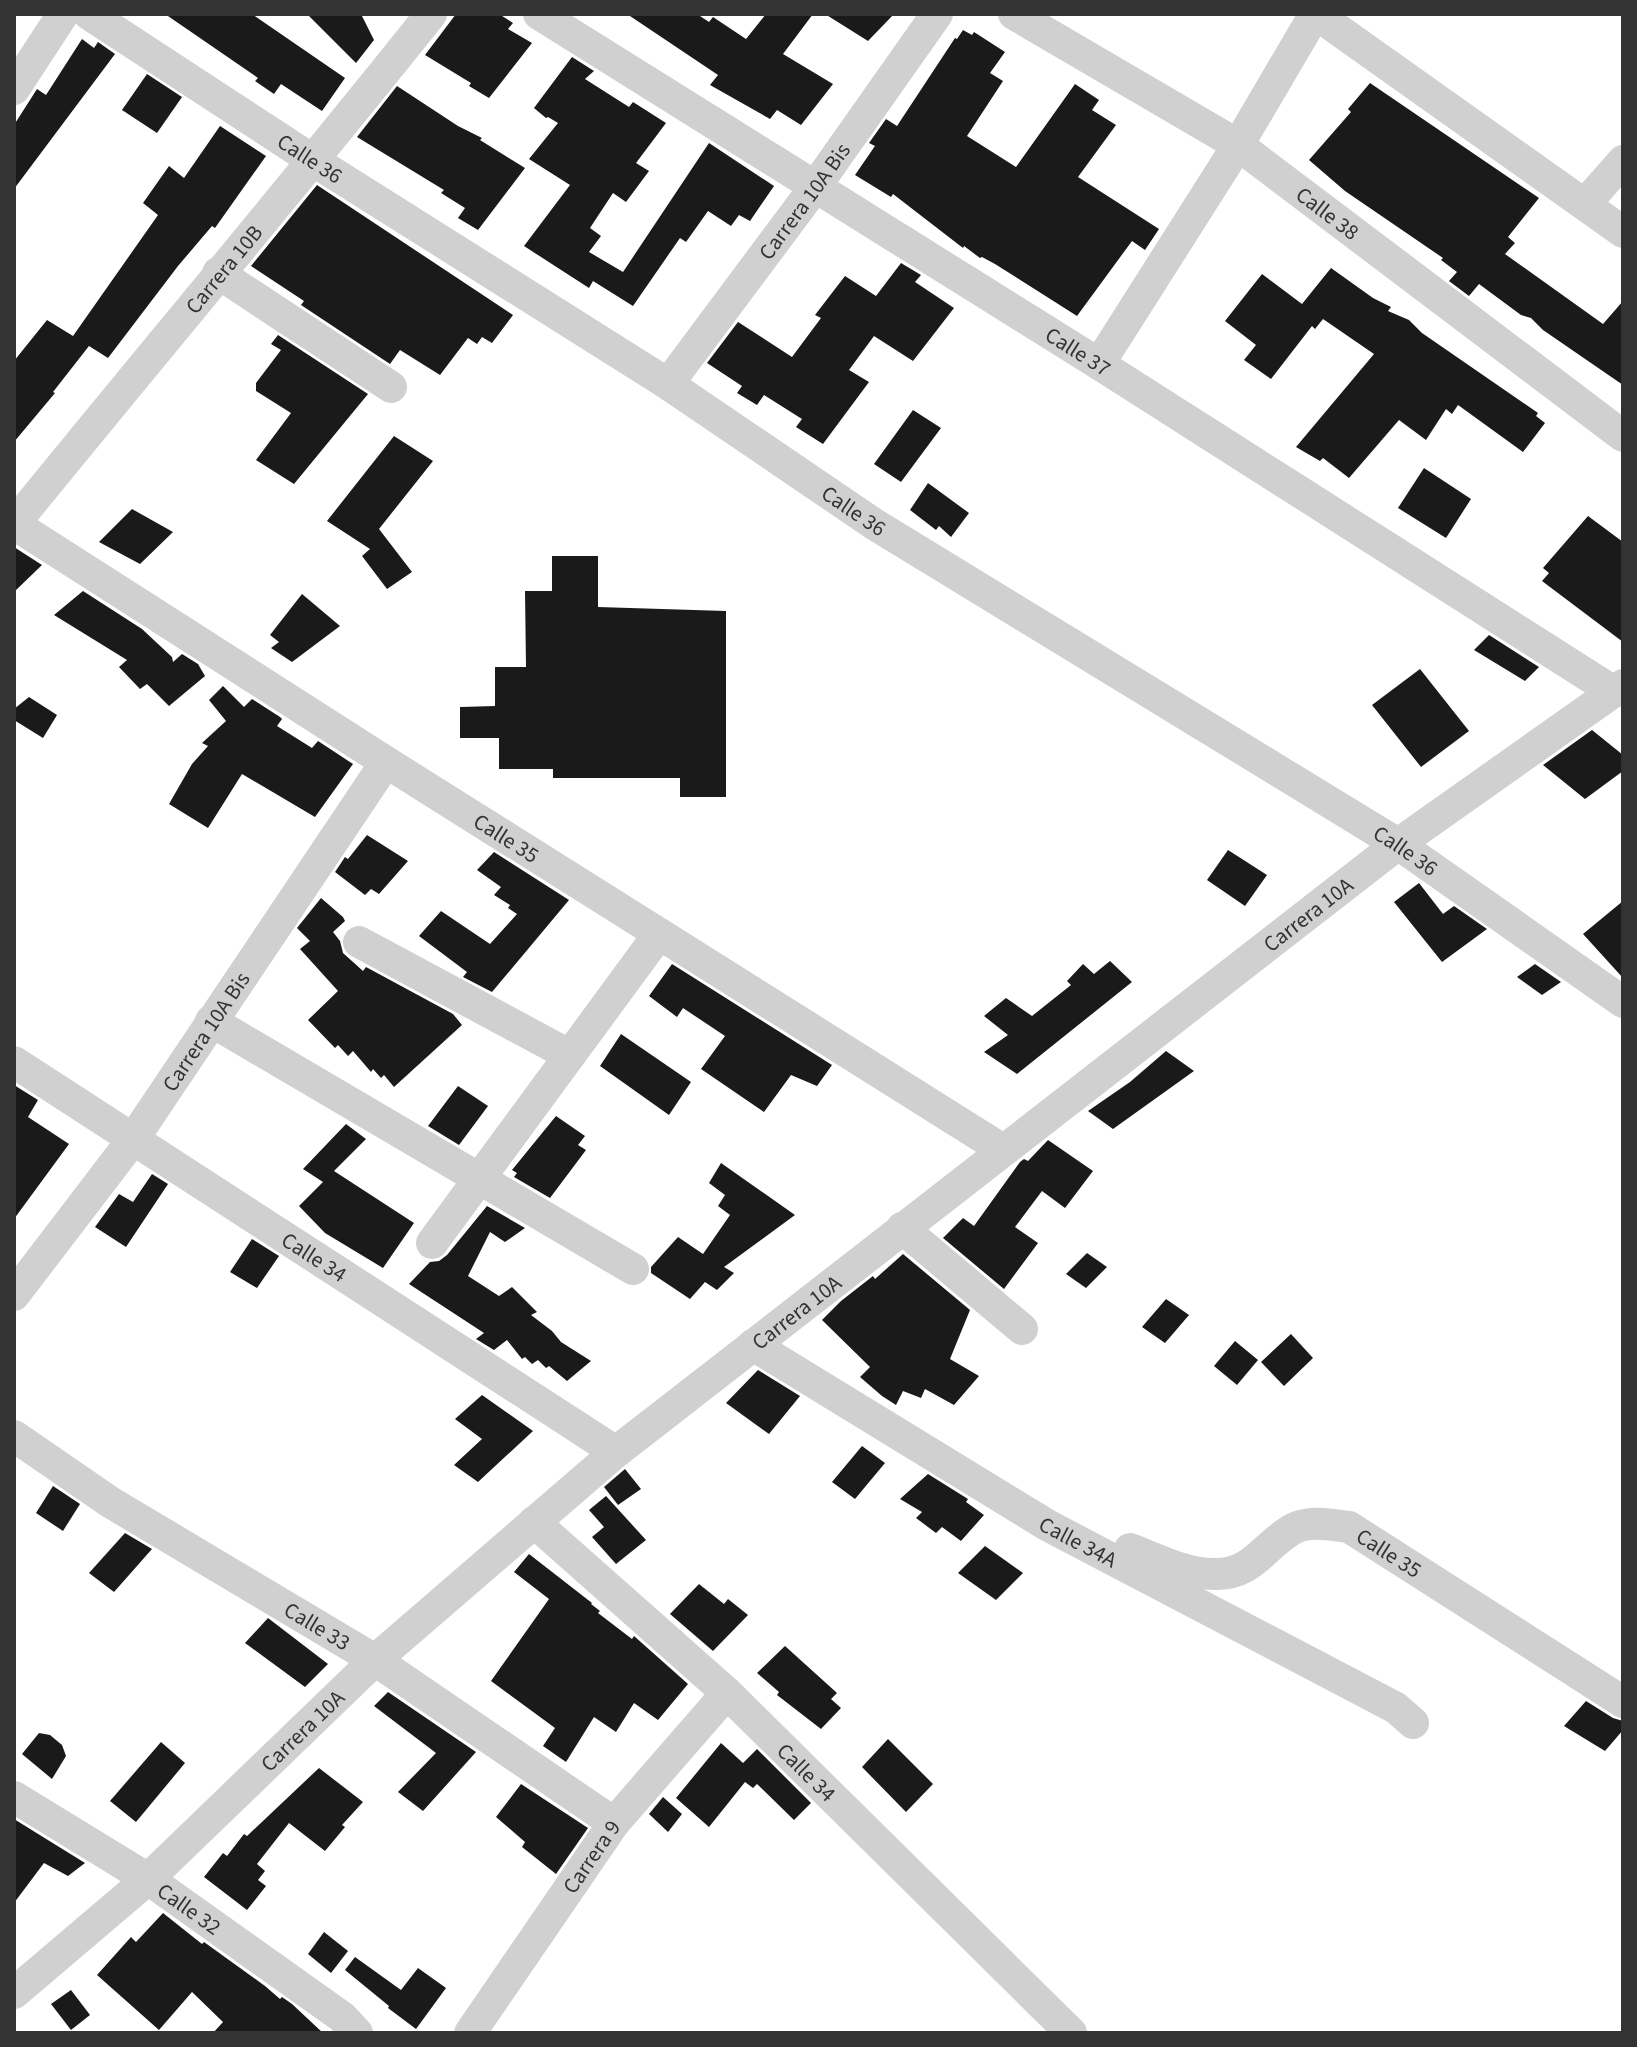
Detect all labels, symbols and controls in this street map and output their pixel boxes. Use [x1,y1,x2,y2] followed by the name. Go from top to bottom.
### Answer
[271,126,349,192] street label: Calle 36
[751,136,858,267] street label: Carrera 10A Bis
[1289,179,1366,248] street label: Calle 38
[178,218,271,321] street label: Carrera 10B
[1039,319,1117,385] street label: Calle 37
[815,478,892,545] street label: Calle 36
[467,806,545,871] street label: Calle 35
[1367,818,1444,884] street label: Calle 36
[1257,870,1360,960] street label: Carrera 10A
[155,966,258,1098] street label: Carrera 10A Bis
[275,1224,353,1291] street label: Calle 34
[745,1267,849,1358] street label: Carrera 10A
[1032,1509,1122,1576] street label: Calle 34A
[1350,1521,1428,1586] street label: Calle 35
[278,1594,356,1659] street label: Calle 33
[253,1683,352,1779] street label: Carrera 10A
[769,1736,843,1809] street label: Calle 34
[555,1814,629,1900] street label: Carrera 9
[150,1875,228,1943] street label: Calle 32

